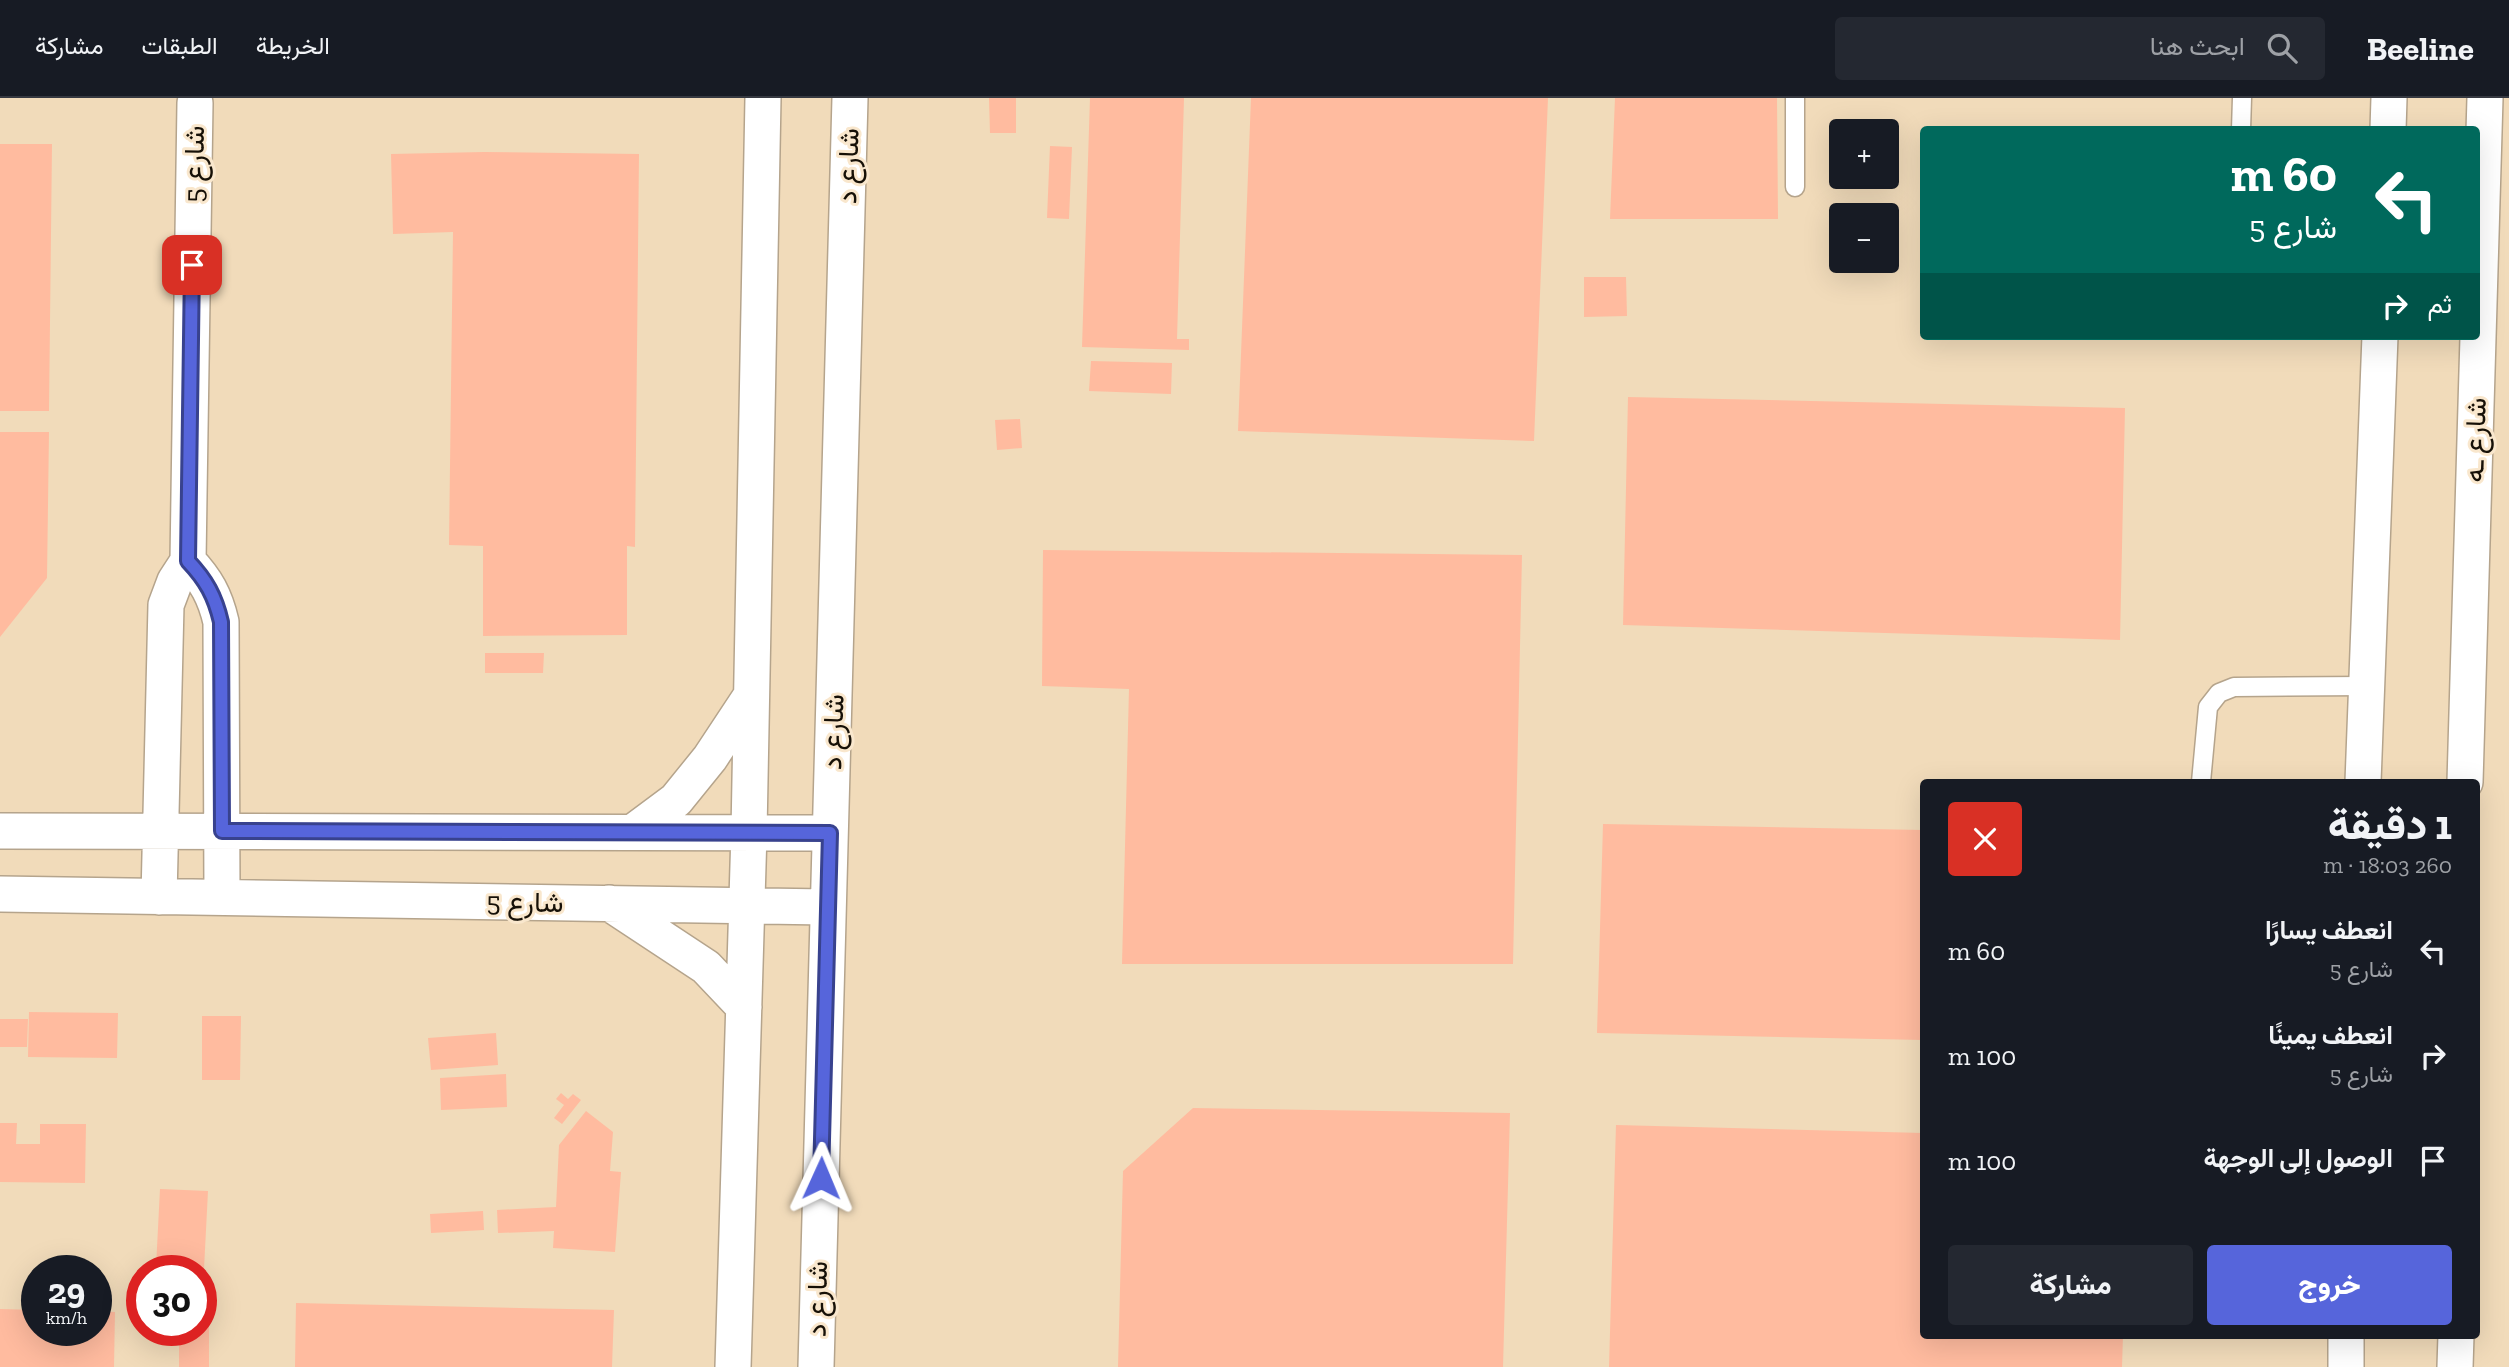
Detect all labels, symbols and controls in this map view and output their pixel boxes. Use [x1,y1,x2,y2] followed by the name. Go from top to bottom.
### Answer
[1835,17,2325,80] search box
[2263,29,2301,67] icon: search
[2367,29,2474,68] text: Beeline
[2150,30,2245,62] text: ابحث هنا
[35,31,103,60] text: مشاركة
[141,31,218,60] text: الطبقات
[256,31,330,60] text: الخريطة
[1829,119,1899,273] map controls
[1829,119,1899,189] button: +
[177,125,213,203] street label: شارع 5
[830,127,868,205] street label: شارع د
[2230,145,2337,204] text: 60 m
[2361,154,2452,245] icon: left
[1829,203,1899,273] button: −
[2249,208,2337,246] text: شارع 5
[162,235,222,295] pin
[173,246,211,284] icon: arrive
[2376,287,2414,325] icon: right
[2428,288,2452,320] text: ثم
[2457,397,2495,483] street label: شارع ـه
[815,693,853,771] street label: شارع د
[2328,799,2452,850] text: 1 دقيقة
[1948,802,2022,876] button: close
[2323,851,2452,879] text: 260 m · 18:03
[486,885,564,921] street label: شارع 5
[2265,914,2393,946] text: انعطف يسارًا
[2414,932,2452,970] icon: left
[1948,935,2005,967] text: 60 m
[2330,955,2393,983] text: شارع 5
[2268,1019,2393,1051] text: انعطف يمينًا
[2414,1037,2452,1075] icon: right
[1948,1040,2016,1072] text: 100 m
[2330,1060,2393,1088] text: شارع 5
[784,1141,858,1215] position arrow
[2204,1142,2393,1174] text: الوصول إلى الوجهة
[2414,1142,2452,1180] icon: arrive
[1948,1145,2016,1177] text: 100 m
[1948,1245,2193,1325] button: مشاركة
[2207,1245,2452,1325] button: خروج
[126,1255,217,1346] speed limit sign: 30
[800,1261,836,1337] street label: شارع د
[48,1270,85,1312] text: 29
[46,1307,87,1329] text: km/h

